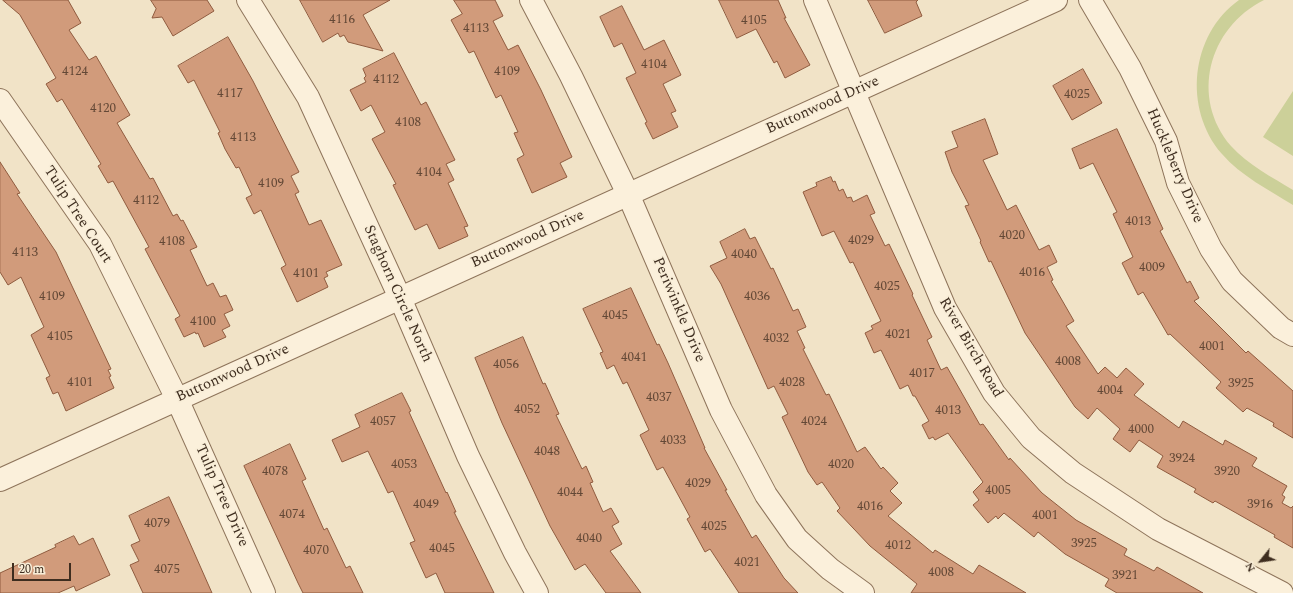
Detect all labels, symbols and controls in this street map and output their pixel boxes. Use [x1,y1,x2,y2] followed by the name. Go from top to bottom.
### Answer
[329,12,355,28] house number: 4116
[741,13,767,29] house number: 4105
[463,21,489,37] house number: 4113
[641,57,667,73] house number: 4104
[62,64,88,80] house number: 4124
[494,64,520,80] house number: 4109
[373,72,399,88] house number: 4112
[764,73,882,139] street label: Buttonwood Drive
[217,86,243,102] house number: 4117
[1064,87,1090,103] house number: 4025
[90,101,116,117] house number: 4120
[1142,106,1206,226] street label: Huckleberry Drive
[395,115,421,131] house number: 4108
[230,130,256,146] house number: 4113
[39,163,115,267] street label: Tulip Tree Court
[416,165,442,181] house number: 4104
[258,176,284,192] house number: 4109
[133,193,159,209] house number: 4112
[469,207,587,273] street label: Buttonwood Drive
[1125,214,1151,230] house number: 4013
[359,223,435,365] street label: Staghorn Circle North
[999,228,1025,244] house number: 4020
[848,233,874,249] house number: 4029
[159,234,185,250] house number: 4108
[12,245,38,261] house number: 4113
[731,247,757,263] house number: 4040
[648,255,708,365] street label: Periwinkle Drive
[1139,260,1165,276] house number: 4009
[1019,265,1045,281] house number: 4016
[293,266,319,282] house number: 4101
[874,279,900,295] house number: 4025
[39,289,65,305] house number: 4109
[744,289,770,305] house number: 4036
[934,295,1006,401] street label: River Birch Road
[602,308,628,324] house number: 4045
[190,314,216,330] house number: 4100
[885,327,911,343] house number: 4021
[47,329,73,345] house number: 4105
[763,331,789,347] house number: 4032
[1199,339,1225,355] house number: 4001
[174,341,292,407] street label: Buttonwood Drive
[621,350,647,366] house number: 4041
[1055,354,1081,370] house number: 4008
[493,357,519,373] house number: 4056
[909,366,935,382] house number: 4017
[67,375,93,391] house number: 4101
[779,375,805,391] house number: 4028
[1228,376,1254,392] house number: 3925
[1097,383,1123,399] house number: 4004
[646,390,672,406] house number: 4037
[514,402,540,418] house number: 4052
[935,403,961,419] house number: 4013
[370,414,396,430] house number: 4057
[801,414,827,430] house number: 4024
[1128,422,1154,438] house number: 4000
[660,433,686,449] house number: 4033
[190,442,252,550] street label: Tulip Tree Drive
[534,444,560,460] house number: 4048
[1169,451,1195,467] house number: 3924
[391,457,417,473] house number: 4053
[828,457,854,473] house number: 4020
[262,464,288,480] house number: 4078
[1214,464,1240,480] house number: 3920
[685,476,711,492] house number: 4029
[985,483,1011,499] house number: 4005
[557,485,583,501] house number: 4044
[413,497,439,513] house number: 4049
[1247,497,1273,513] house number: 3916
[857,499,883,515] house number: 4016
[279,507,305,523] house number: 4074
[1032,508,1058,524] house number: 4001
[144,516,170,532] house number: 4079
[701,519,727,535] house number: 4025
[576,531,602,547] house number: 4040
[1071,536,1097,552] house number: 3925
[885,538,911,554] house number: 4012
[429,541,455,557] house number: 4045
[1241,541,1281,581] north arrow
[303,543,329,559] house number: 4070
[14,555,73,581] scale bar
[734,555,760,571] house number: 4021
[1241,559,1260,575] text: N
[19,560,44,579] text: 20 m
[154,562,180,578] house number: 4075
[928,565,954,581] house number: 4008
[1112,568,1138,584] house number: 3921

